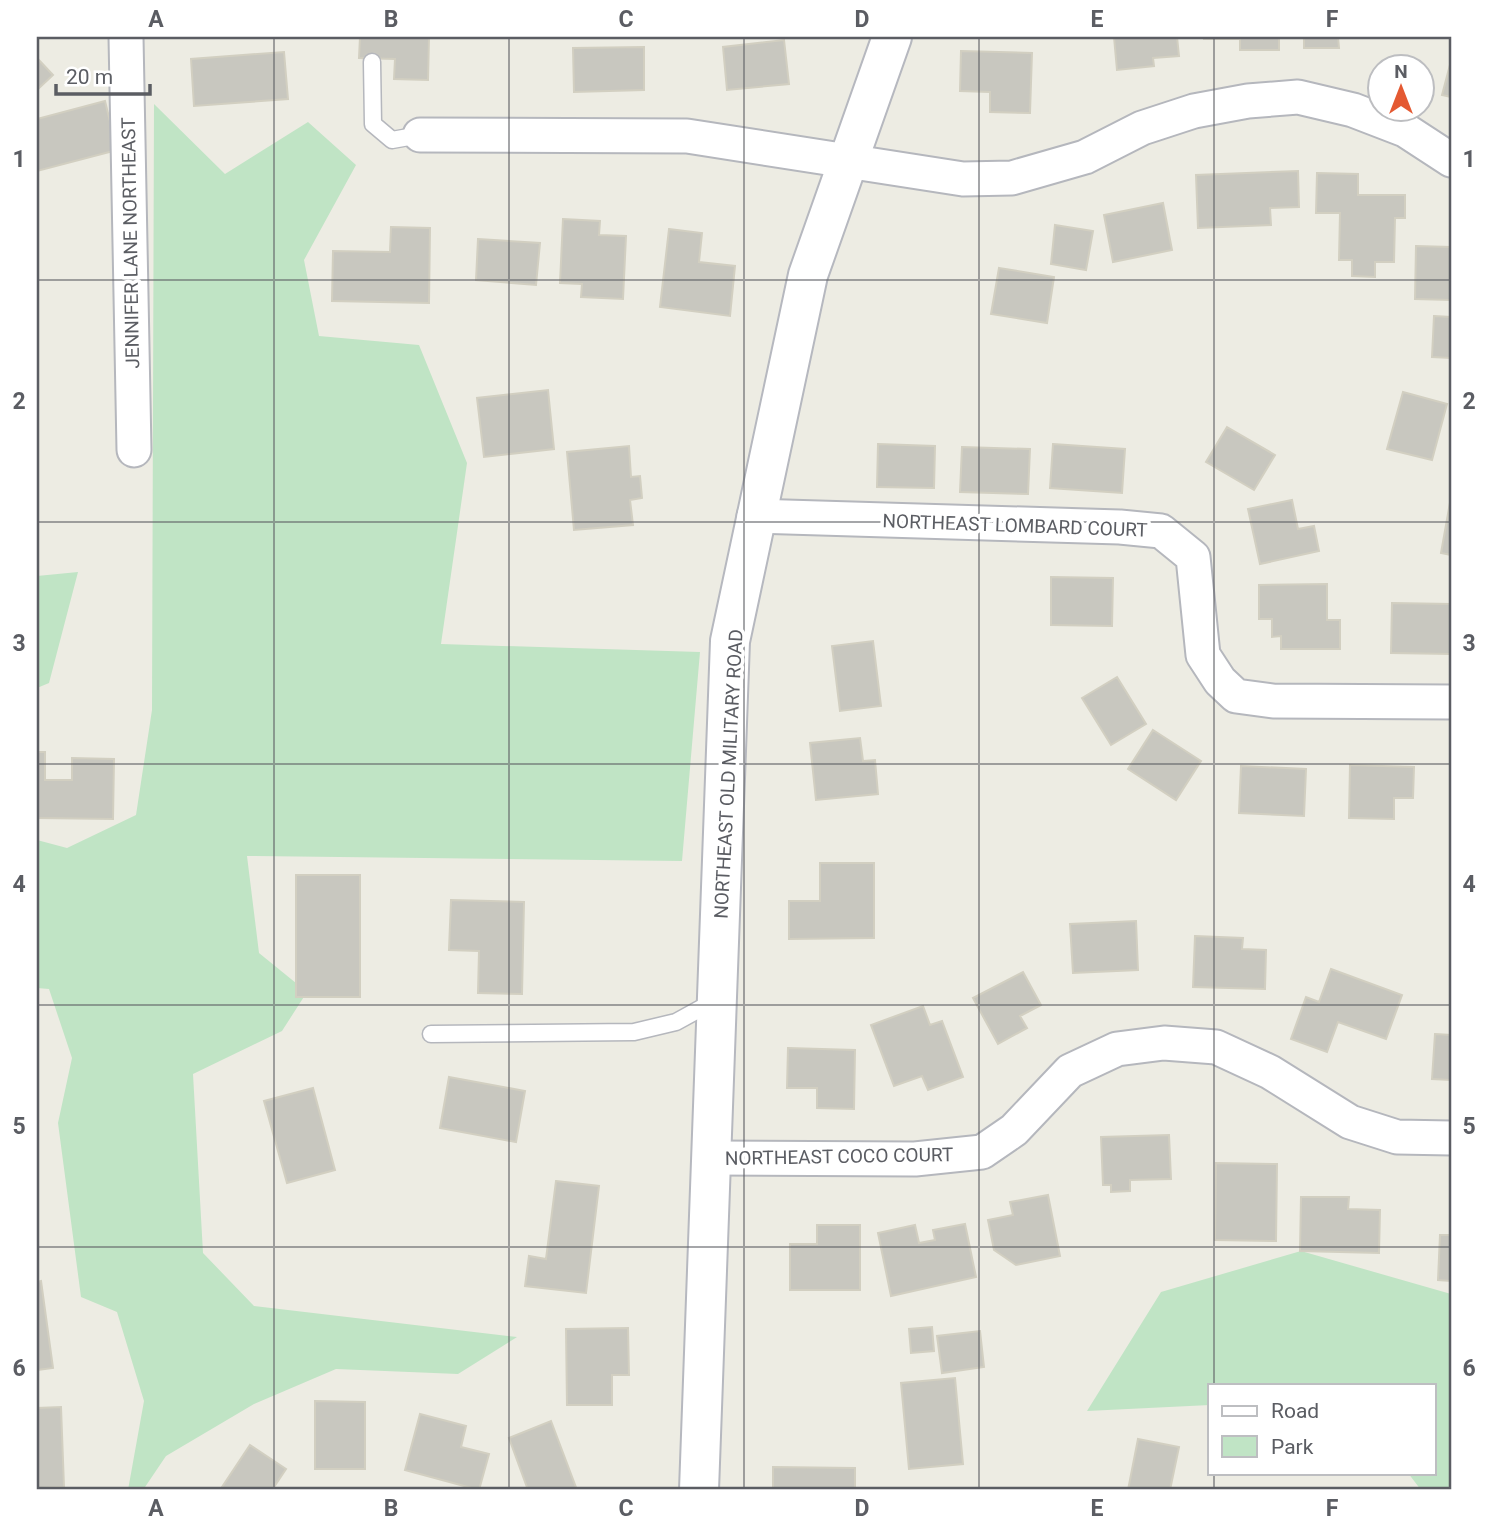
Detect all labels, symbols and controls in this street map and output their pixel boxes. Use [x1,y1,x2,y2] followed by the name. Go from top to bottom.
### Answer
[148,6,164,33] text: A
[384,6,398,33] text: B
[618,6,634,33] text: C
[855,6,869,33] text: D
[1091,6,1104,33] text: E
[1326,6,1339,33] text: F
[56,52,150,96] scale bar
[1366,52,1436,122] north arrow
[1394,60,1408,83] text: N
[66,65,113,89] text: 20 m
[117,117,144,369] street label: JENNIFER LANE NORTHEAST
[12,146,26,173] text: 1
[1462,146,1476,173] text: 1
[12,388,26,415] text: 2
[1462,388,1476,415] text: 2
[882,509,1148,542] street label: NORTHEAST LOMBARD COURT
[709,629,748,919] street label: NORTHEAST OLD MILITARY ROAD
[12,630,26,657] text: 3
[1462,630,1476,657] text: 3
[12,871,26,898] text: 4
[1462,871,1476,898] text: 4
[12,1113,26,1140] text: 5
[1462,1113,1476,1140] text: 5
[725,1143,953,1170] street label: NORTHEAST COCO COURT
[12,1355,26,1382] text: 6
[1462,1355,1476,1382] text: 6
[1208,1384,1436,1474] legend
[1271,1399,1319,1423] text: Road
[1271,1435,1314,1459] text: Park
[148,1495,164,1522] text: A
[384,1495,398,1522] text: B
[618,1495,634,1522] text: C
[855,1495,869,1522] text: D
[1091,1495,1104,1522] text: E
[1326,1495,1339,1522] text: F

